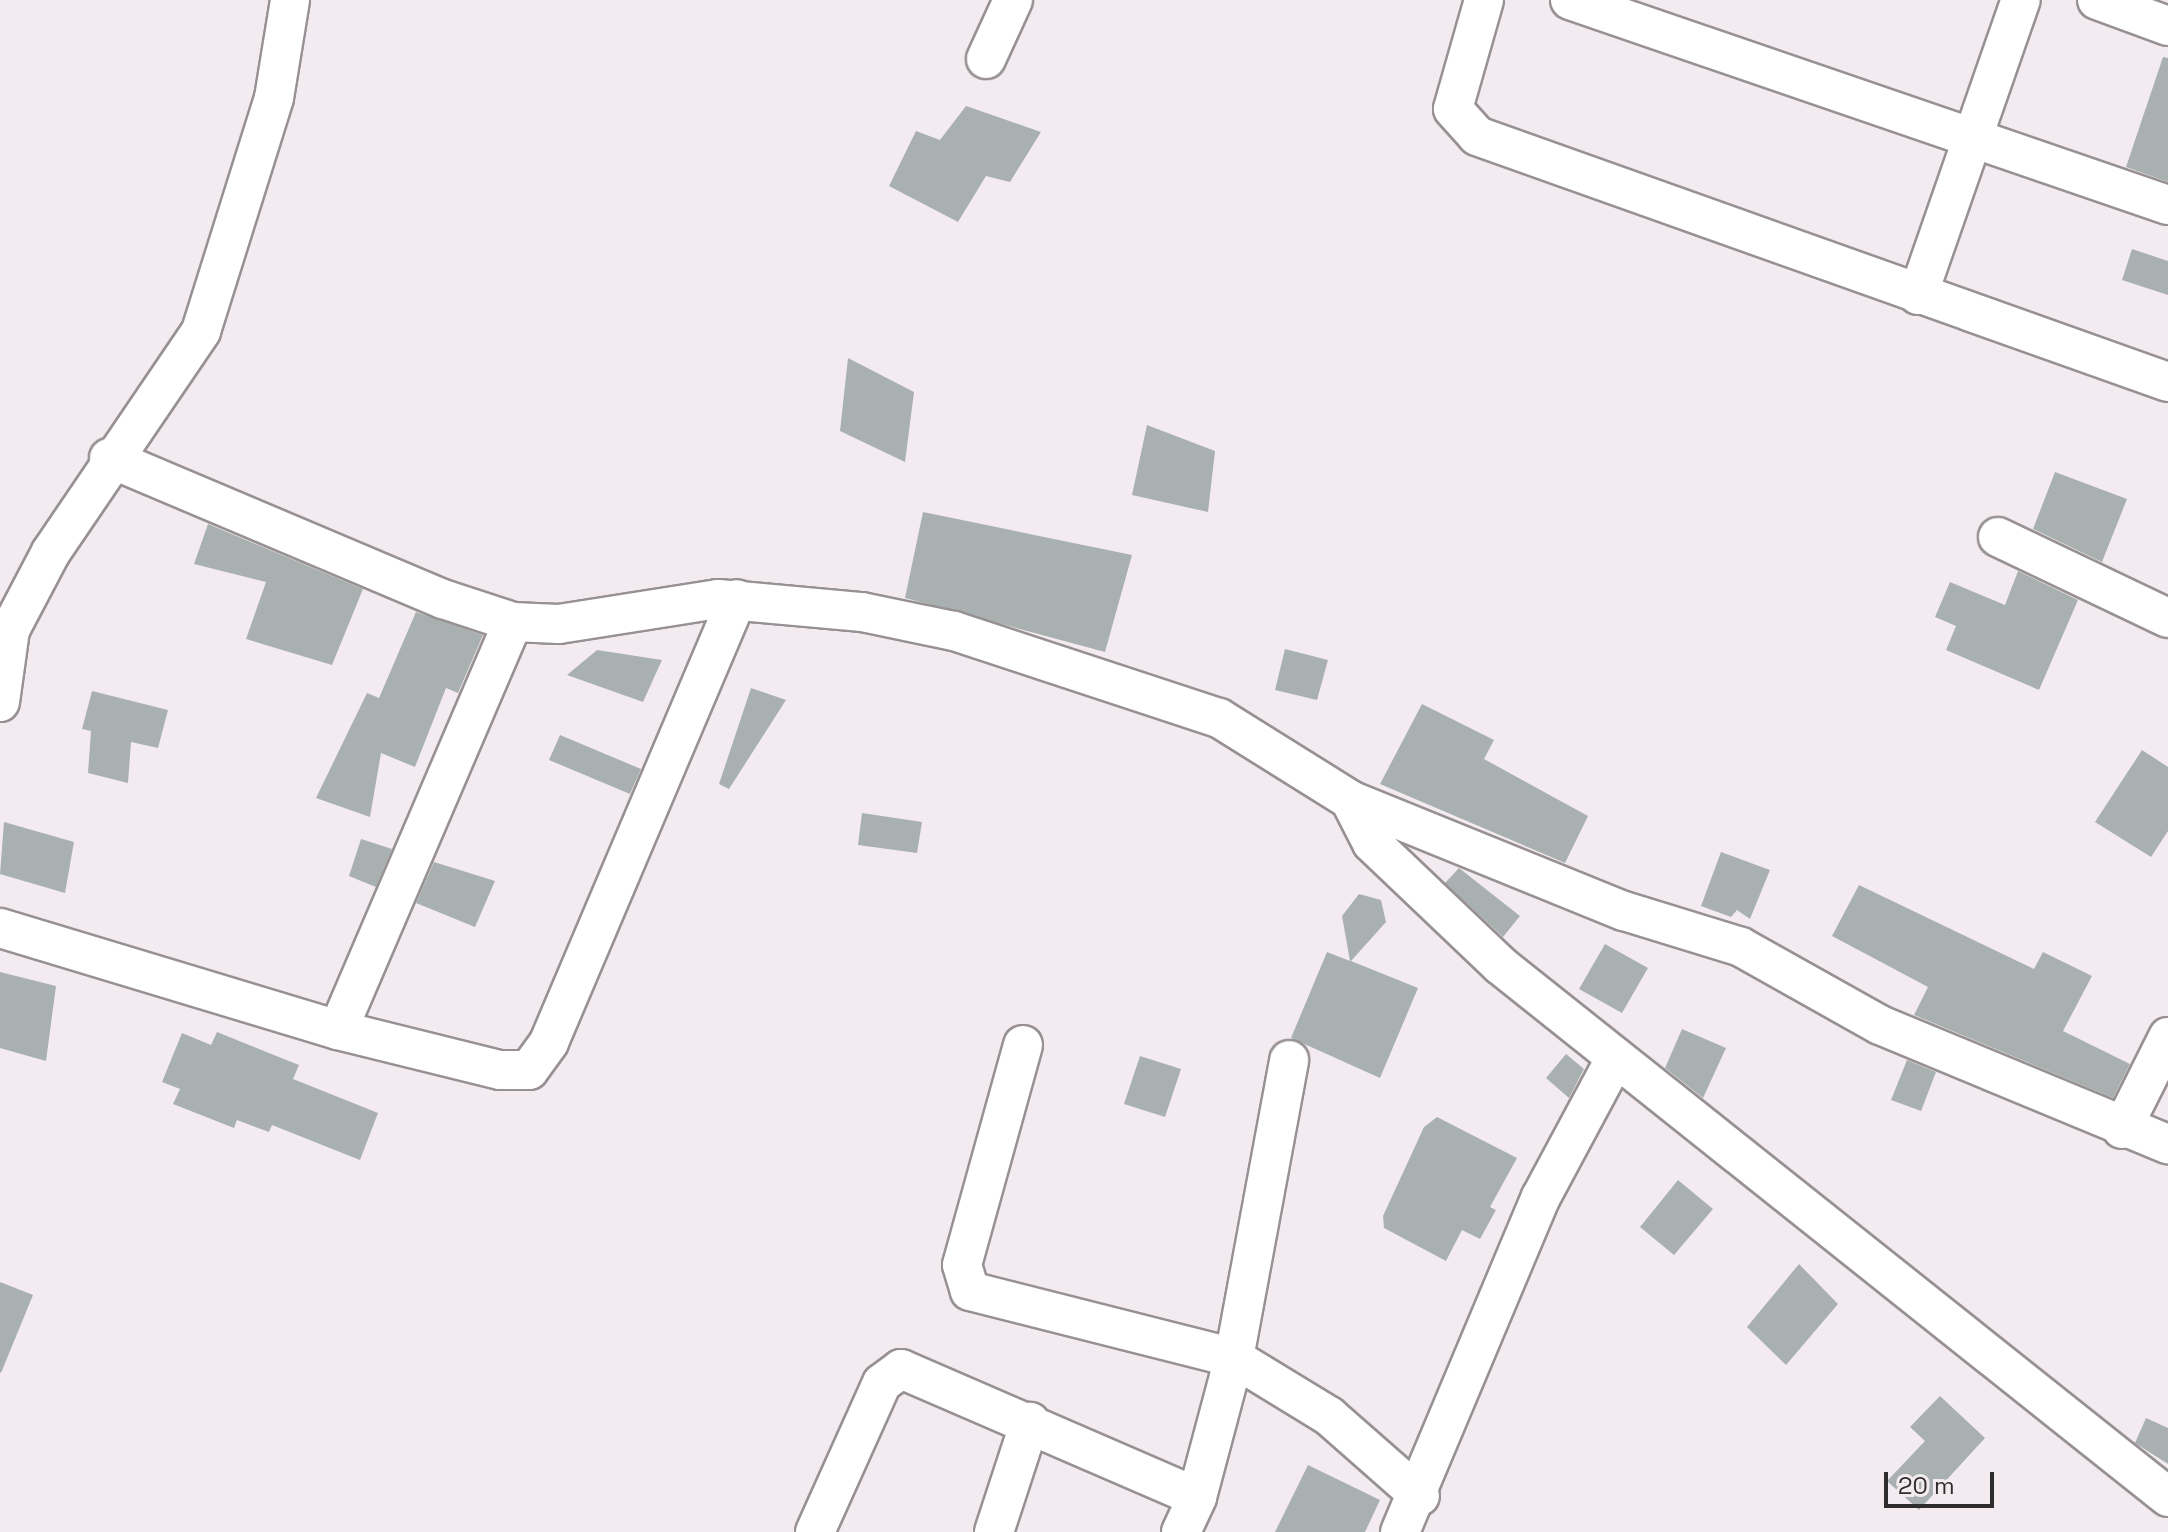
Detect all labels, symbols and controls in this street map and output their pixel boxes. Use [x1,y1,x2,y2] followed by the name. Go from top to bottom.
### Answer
[1888,1456,1998,1506] scale bar
[1898,1470,1955,1501] text: 20 m

